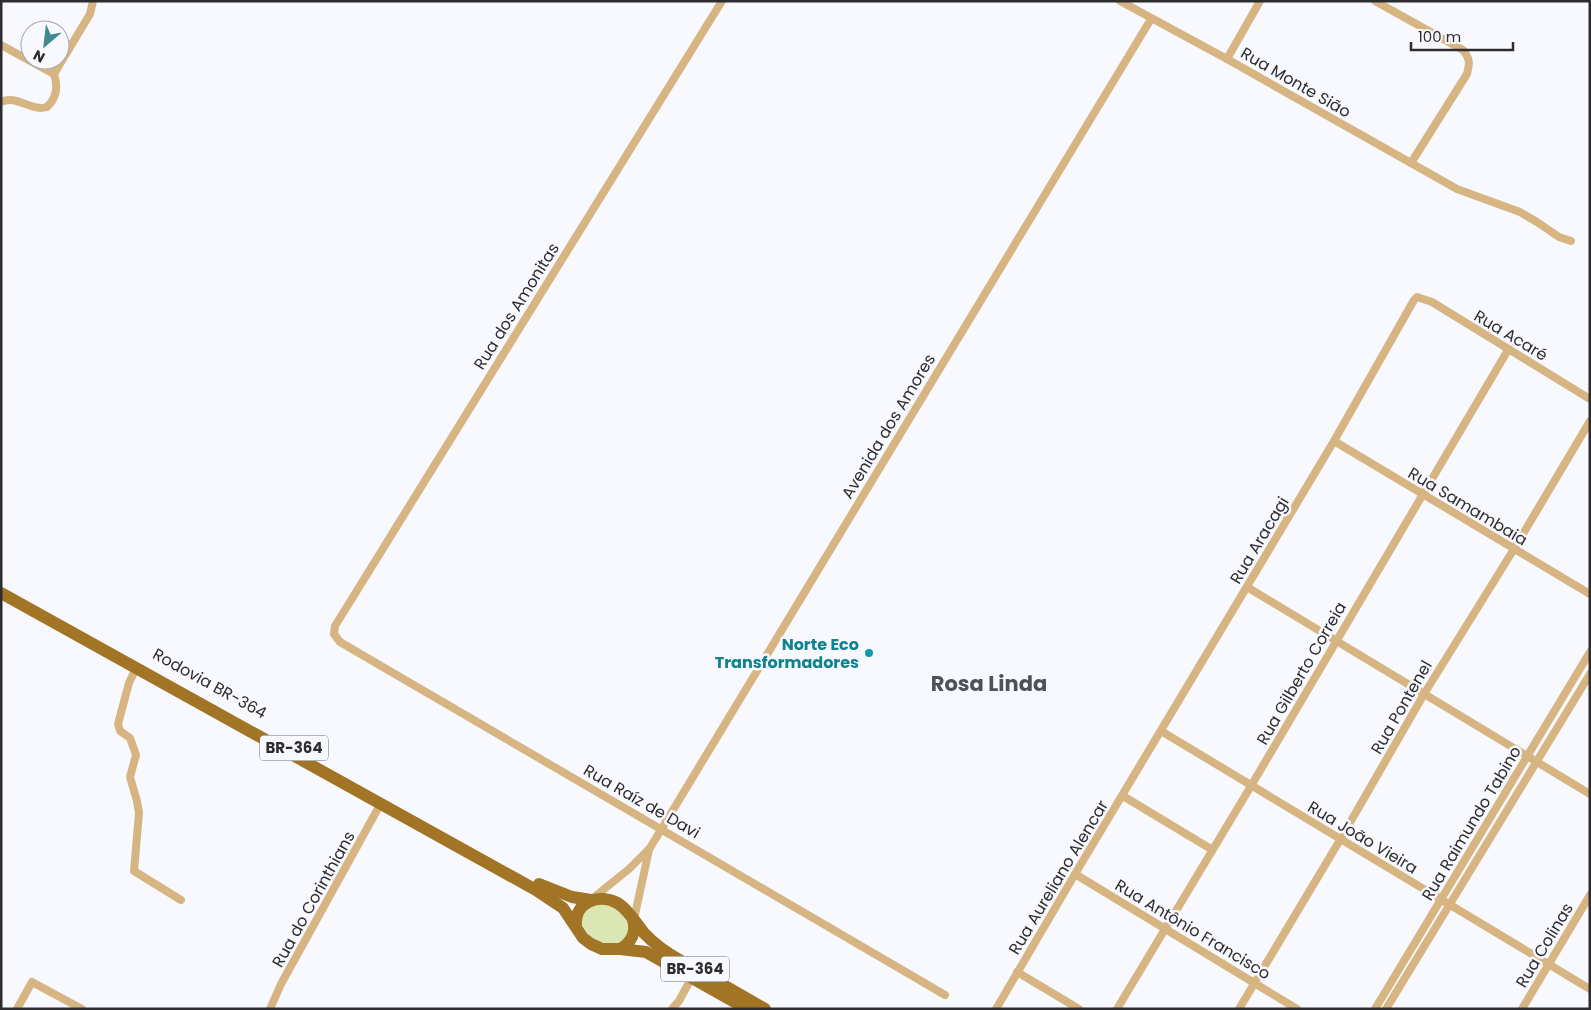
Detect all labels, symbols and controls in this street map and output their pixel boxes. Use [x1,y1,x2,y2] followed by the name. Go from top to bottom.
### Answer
[20,20,70,70] north arrow
[1411,20,1514,52] scale bar
[1418,26,1461,47] text: 100 m
[1236,42,1355,123] street label: Rua Monte Sião
[30,45,48,68] text: N
[468,239,565,374] street label: Rua dos Amonitas
[1470,304,1552,367] street label: Rua Acaré
[836,350,941,503] street label: Avenida dos Amores
[1404,462,1532,551] street label: Rua Samambaia
[1224,492,1294,588] street label: Rua Aracagi
[1251,598,1352,749] street label: Rua Gilberto Correia
[715,633,859,674] place label: Norte Eco Transformadores
[149,643,271,724] street label: Rodovia BR-364
[863,647,875,659] marker: Norte Eco Transformadores
[1365,656,1438,758] street label: Rua Pontenel
[931,669,1047,698] district label: Rosa Linda
[260,736,328,760] road number: BR-364
[1416,742,1527,905] street label: Rua Raimundo Tabino
[579,759,704,844] street label: Rua Raíz de Davi
[1003,796,1114,959] street label: Rua Aureliano Alencar
[1303,796,1422,879] street label: Rua João Vieira
[266,827,360,972] street label: Rua do Corinthians
[1111,874,1275,985] street label: Rua Antônio Francisco
[1510,899,1579,992] street label: Rua Colinas
[661,956,729,982] road number: BR-364

